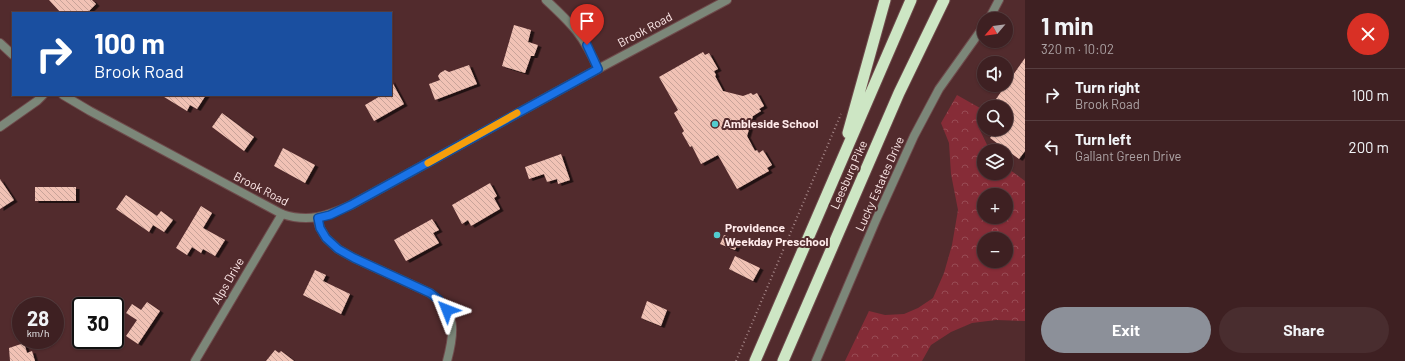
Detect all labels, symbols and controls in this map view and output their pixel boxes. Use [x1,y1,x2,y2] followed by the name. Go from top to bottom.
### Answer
[570,4,604,45] pin
[615,9,674,49] street label: Brook Road
[576,10,598,32] icon: arrive
[1041,11,1094,40] text: 1 min
[977,12,1013,48] north arrow
[977,12,1013,268] map controls
[1347,13,1389,55] button: close
[94,26,165,60] text: 100 m
[28,28,80,80] icon: right
[1041,41,1114,57] text: 320 m · 10:02
[977,56,1013,92] button: sound
[94,60,184,82] text: Brook Road
[1075,78,1140,96] text: Turn right
[1041,84,1063,106] icon: right
[1351,86,1389,104] text: 100 m
[1075,96,1140,112] text: Brook Road
[977,100,1013,136] button: search
[723,116,819,130] place label: Ambleside School
[710,119,720,129] marker: Ambleside School
[1075,130,1131,148] text: Turn left
[852,134,906,233] street label: Lucky Estates Drive
[1041,136,1063,158] icon: left
[827,138,869,211] street label: Leesburg Pike
[1349,138,1389,156] text: 200 m
[977,144,1013,180] button: layers
[1075,148,1182,164] text: Gallant Green Drive
[232,168,291,208] street label: Brook Road
[977,188,1013,224] button: +
[725,220,829,248] place label: Providence Weekday Preschool
[712,230,722,240] marker: Providence Weekday Preschool
[977,232,1013,268] button: −
[208,255,246,306] street label: Alps Drive
[426,289,468,331] position arrow
[72,297,124,349] speed limit sign: 30
[27,306,49,330] text: 28
[1041,307,1211,353] button: Exit
[1219,307,1389,353] button: Share
[27,327,49,339] text: km/h

